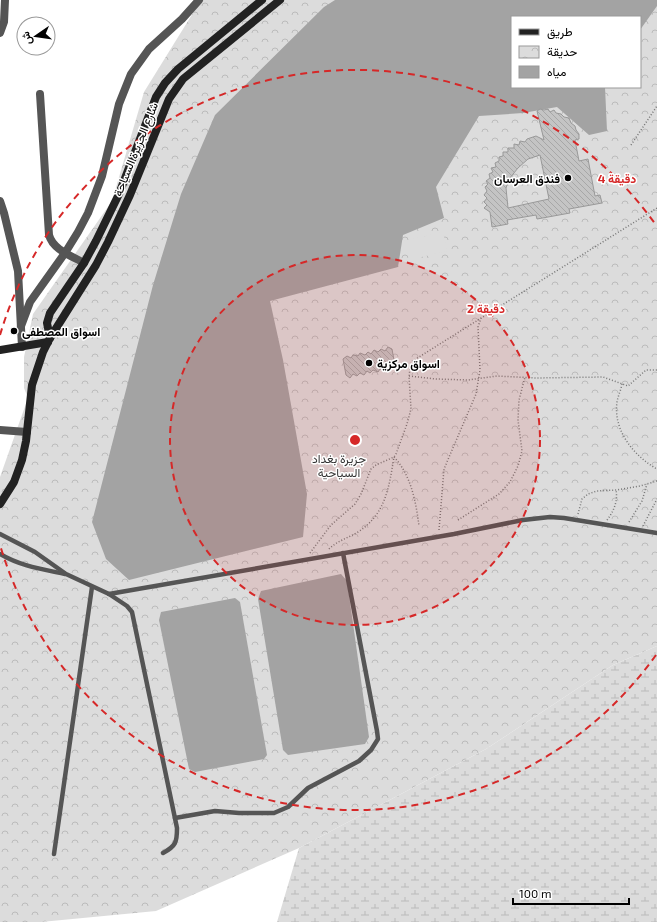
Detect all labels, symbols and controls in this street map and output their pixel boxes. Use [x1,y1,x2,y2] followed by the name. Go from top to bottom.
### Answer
[16,16,56,56] north arrow
[511,16,641,88] legend
[547,24,573,40] text: طريق
[18,30,35,46] text: ش
[547,44,577,59] text: حديقة
[547,64,566,79] text: مياه
[110,100,163,199] street label: شارع الجزيرة السياحة
[494,171,560,187] place label: فندق العرسان
[598,171,636,186] text: 4 دقيقة
[563,173,573,183] marker: فندق العرسان
[467,301,505,316] text: 2 دقيقة
[22,324,100,340] place label: اسواق المصطفى
[9,326,19,336] marker: اسواق المصطفى
[377,356,440,372] place label: اسواق مركزية
[364,358,374,368] marker: اسواق مركزية
[348,433,362,447] centre of rings
[312,451,366,480] park label: جزيرة بغداد السياحية
[513,880,629,906] scale bar
[519,886,551,900] text: 100 m

